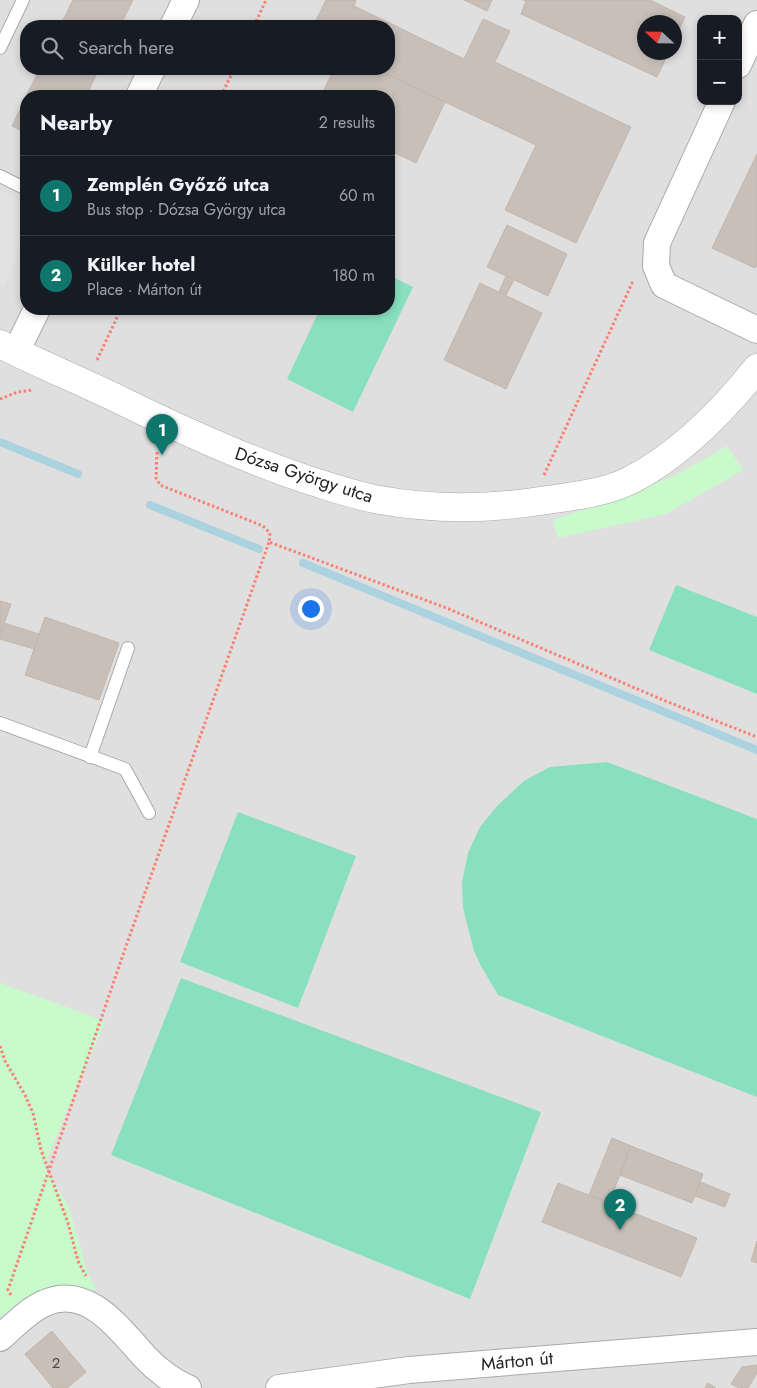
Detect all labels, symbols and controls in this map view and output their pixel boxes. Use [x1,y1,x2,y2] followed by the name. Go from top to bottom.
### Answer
[637,15,682,60] north arrow
[697,15,742,105] map controls
[697,15,742,60] button: +
[20,20,395,75] search box
[38,34,66,62] icon: search
[78,34,174,61] text: Search here
[697,60,742,105] button: −
[40,108,112,138] text: Nearby
[319,111,375,134] text: 2 results
[87,171,269,198] text: Zemplén Győző utca
[52,184,60,207] text: 1
[339,184,375,207] text: 60 m
[87,198,286,221] text: Bus stop · Dózsa György utca
[87,251,196,278] text: Külker hotel
[51,264,61,287] text: 2
[332,264,375,287] text: 180 m
[87,278,202,301] text: Place · Márton út
[146,414,178,455] pin: 1
[232,440,376,510] street label: Dózsa György utca
[298,596,324,622] your location
[604,1189,636,1230] pin: 2
[480,1345,555,1377] street label: Márton út
[52,1352,60,1374] house number: 2

